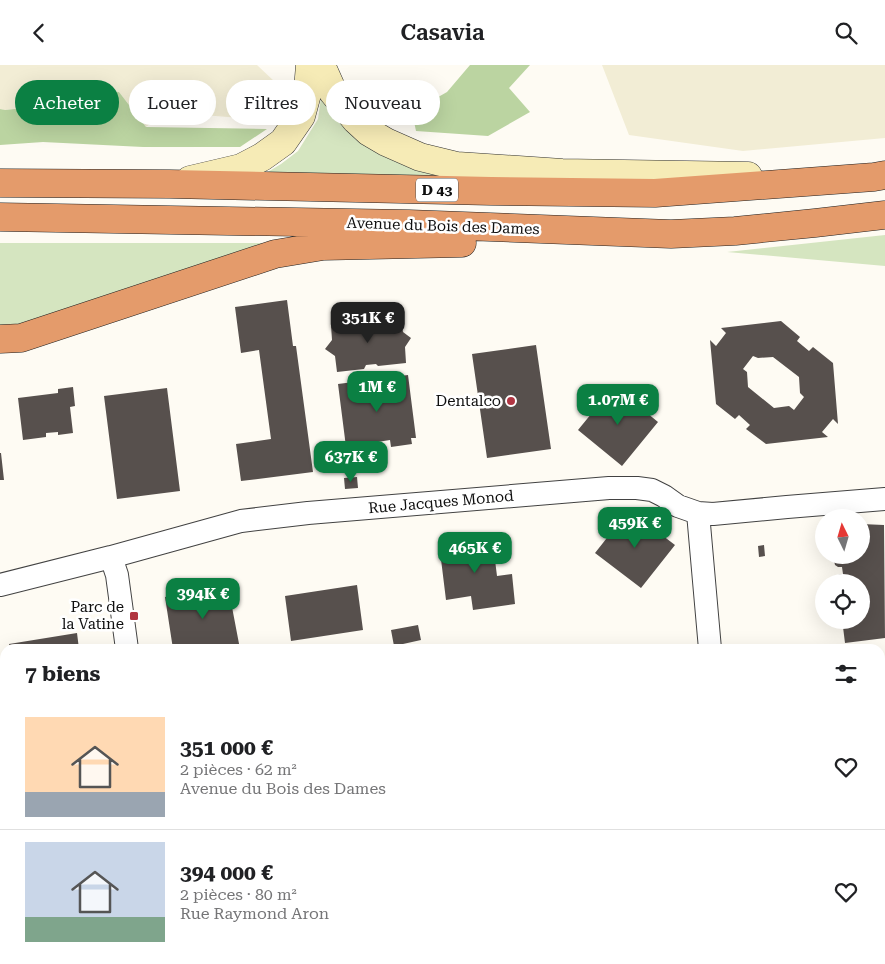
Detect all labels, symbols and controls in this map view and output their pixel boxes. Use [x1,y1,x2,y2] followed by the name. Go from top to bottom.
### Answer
[25,19,53,47] icon: back
[832,19,860,47] icon: search
[400,20,485,45] text: Casavia
[15,80,119,125] chip: Acheter
[129,80,216,125] chip: Louer
[226,80,316,125] chip: Filtres
[326,80,440,125] chip: Nouveau
[416,179,458,201] road number: D 43
[346,214,540,238] street label: Avenue du Bois des Dames
[327,301,409,344] pin: 351K €
[342,308,394,327] text: 351K €
[347,371,407,413] pin: 1M €
[358,377,396,396] text: 1M €
[572,383,664,426] pin: 1.07M €
[588,390,648,409] text: 1.07M €
[436,392,501,410] place label: Dentalco
[505,395,517,407] marker: Dentalco
[310,441,392,483] pin: 637K €
[325,447,377,466] text: 637K €
[368,487,515,517] street label: Rue Jacques Monod
[594,507,676,549] pin: 459K €
[815,509,870,564] north arrow
[815,509,870,629] map controls
[609,513,661,532] text: 459K €
[434,531,516,574] pin: 465K €
[449,538,501,557] text: 465K €
[815,574,870,629] button: locate
[162,577,244,620] pin: 394K €
[177,584,229,603] text: 394K €
[62,598,124,633] place label: Parc de la Vatine
[128,610,140,622] marker: Parc de la Vatine
[832,660,860,688] icon: filters
[25,662,100,686] text: 7 biens
[180,736,273,760] text: 351 000 €
[65,737,125,797] icon: home
[832,753,860,781] icon: heart
[180,760,297,779] text: 2 pièces · 62 m²
[180,779,386,798] text: Avenue du Bois des Dames
[180,861,273,885] text: 394 000 €
[65,862,125,922] icon: home
[832,878,860,906] icon: heart
[180,885,297,904] text: 2 pièces · 80 m²
[180,904,329,923] text: Rue Raymond Aron

